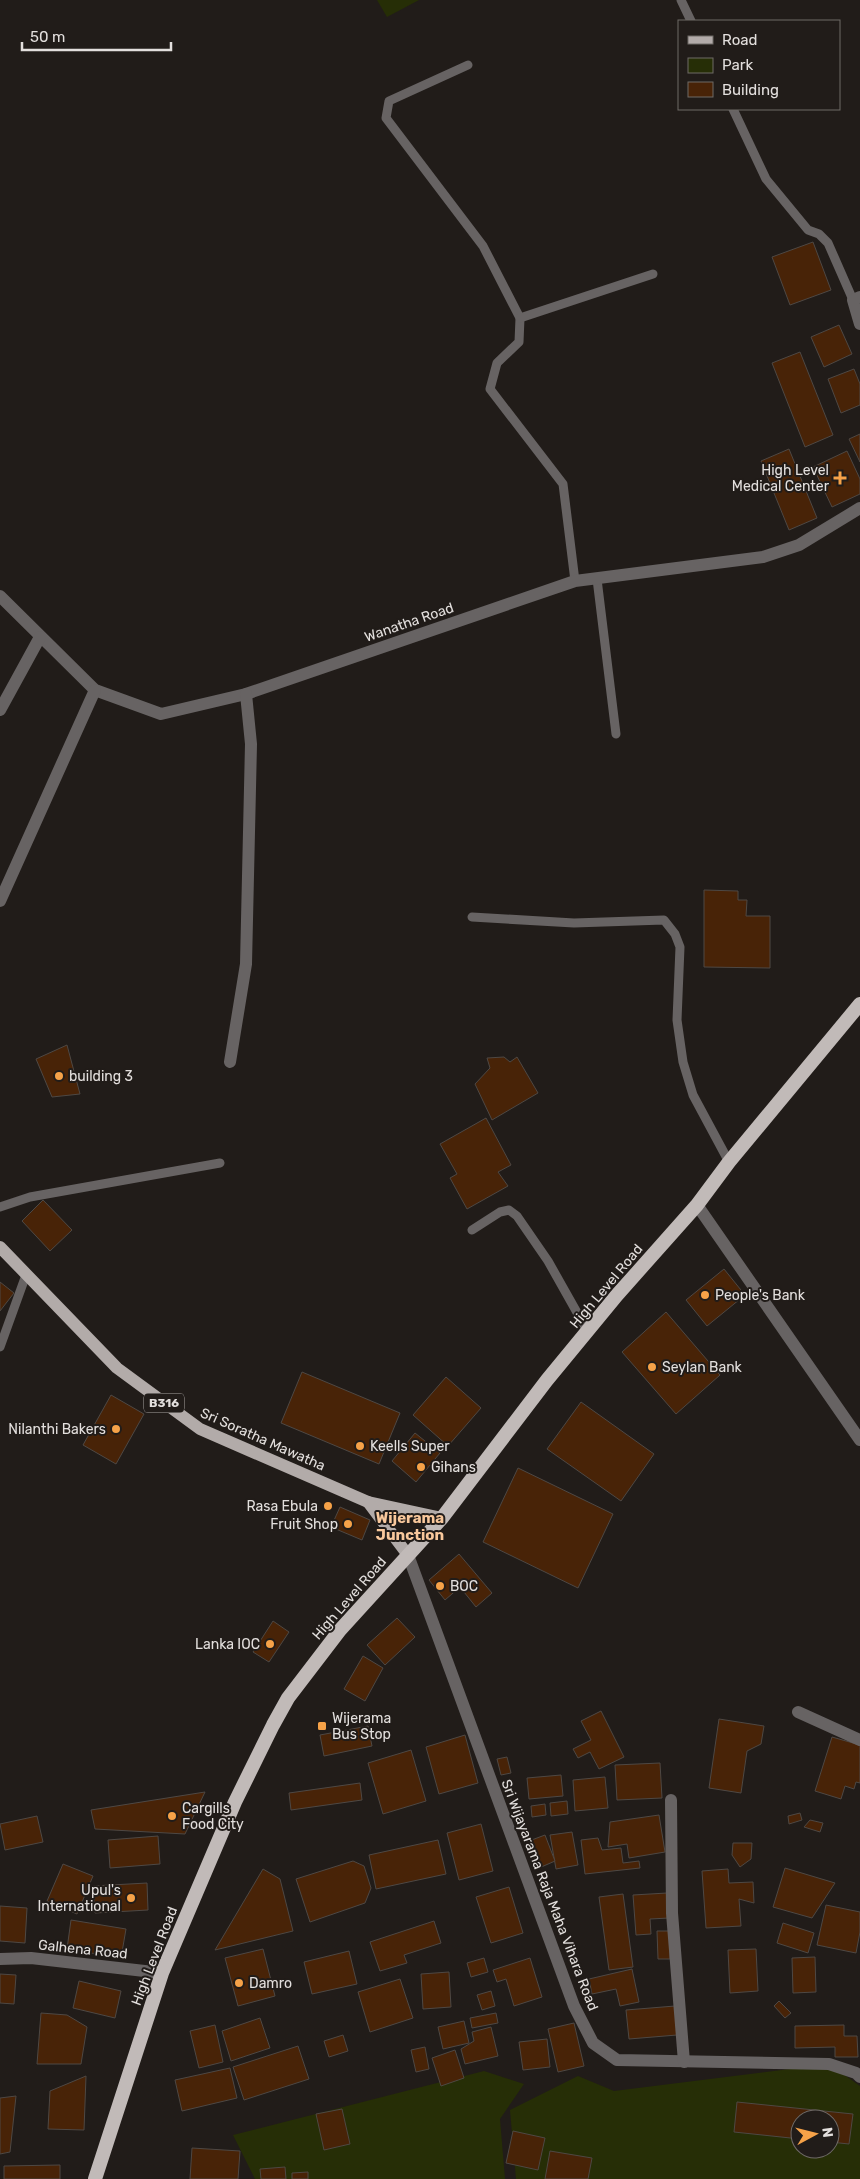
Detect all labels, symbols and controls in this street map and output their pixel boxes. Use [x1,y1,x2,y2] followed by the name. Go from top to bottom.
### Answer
[22,20,171,52] scale bar
[678,20,840,110] legend
[30,28,65,46] text: 50 m
[722,31,758,49] text: Road
[722,56,753,74] text: Park
[722,81,779,99] text: Building
[732,462,830,495] place label: High Level Medical Center
[833,471,847,485] marker: High Level Medical Center
[362,599,456,646] street label: Wanatha Road
[69,1068,133,1085] place label: building 3
[53,1070,65,1082] marker: building 3
[566,1241,646,1332] street label: High Level Road
[715,1287,806,1304] place label: People's Bank
[699,1289,711,1301] marker: People's Bank
[662,1359,743,1376] place label: Seylan Bank
[646,1361,658,1373] marker: Seylan Bank
[144,1394,184,1412] road number: B316
[198,1404,328,1475] street label: Sri Soratha Mawatha
[8,1421,106,1438] place label: Nilanthi Bakers
[110,1423,122,1435] marker: Nilanthi Bakers
[370,1438,450,1455] place label: Keells Super
[354,1440,366,1452] marker: Keells Super
[431,1459,476,1476] place label: Gihans
[415,1461,427,1473] marker: Gihans
[246,1498,318,1515] place label: Rasa Ebula
[322,1500,334,1512] marker: Rasa Ebula
[376,1509,444,1544] district label: Wijerama Junction
[270,1516,338,1533] place label: Fruit Shop
[342,1518,354,1530] marker: Fruit Shop
[309,1553,390,1643] street label: High Level Road
[450,1578,478,1595] place label: BOC
[434,1580,446,1592] marker: BOC
[195,1636,260,1653] place label: Lanka IOC
[264,1638,276,1650] marker: Lanka IOC
[332,1710,391,1743] place label: Wijerama Bus Stop
[316,1720,328,1732] marker: Wijerama Bus Stop
[497,1777,602,2013] street label: Sri Wijayarama Raja Maha Vihara Road
[182,1800,244,1833] place label: Cargills Food City
[166,1810,178,1822] marker: Cargills Food City
[38,1882,121,1915] place label: Upul's International
[125,1892,137,1904] marker: Upul's International
[128,1904,181,2008] street label: High Level Road
[37,1936,129,1963] street label: Galhena Road
[249,1975,292,1992] place label: Damro
[233,1977,245,1989] marker: Damro
[790,2109,840,2159] north arrow
[818,2126,836,2139] text: N

